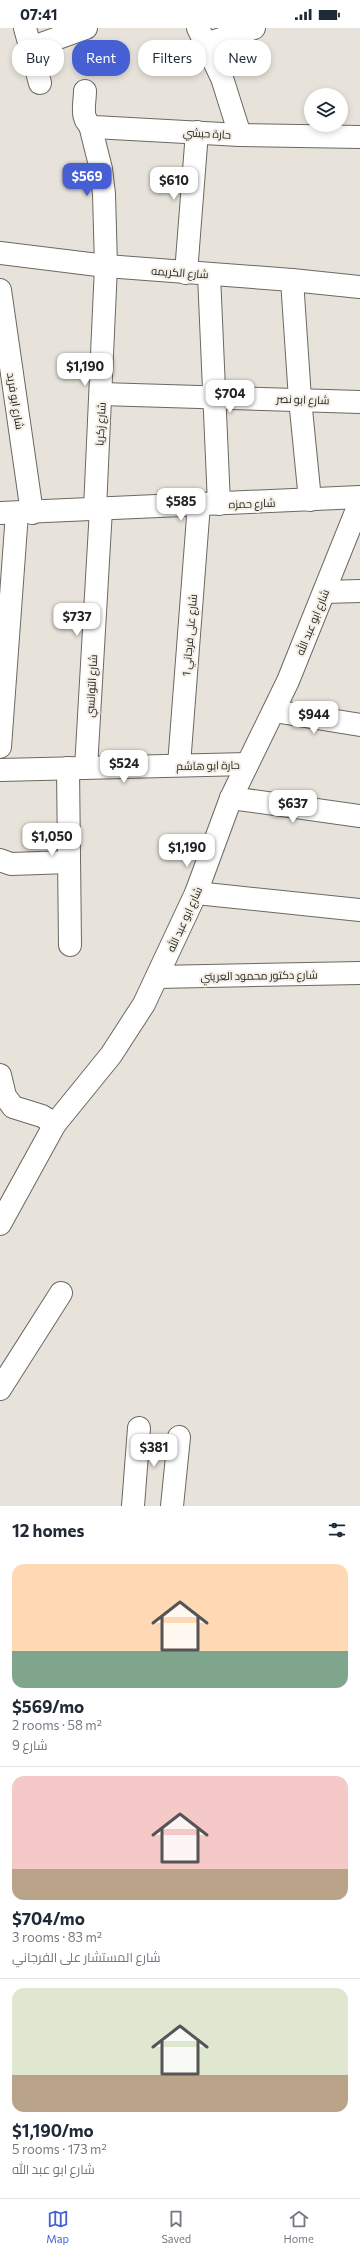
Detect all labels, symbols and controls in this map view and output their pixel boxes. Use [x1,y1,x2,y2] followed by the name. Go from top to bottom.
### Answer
[20,5,58,23] text: 07:41
[12,40,64,76] chip: Buy
[72,40,130,76] chip: Rent
[138,40,206,76] chip: Filters
[214,40,271,76] chip: New
[304,88,348,132] map controls
[304,88,348,132] button: layers
[182,125,231,143] street label: حارة حبشي
[63,163,111,197] pin: $569
[150,167,198,201] pin: $610
[72,168,102,184] text: $569
[159,172,189,188] text: $610
[151,264,209,282] street label: شارع الكريمه
[52,353,118,387] pin: $1,190
[66,358,104,374] text: $1,190
[3,372,27,431] street label: شارع ابو فريد
[206,380,254,414] pin: $704
[214,385,246,401] text: $704
[275,392,330,408] street label: شارع ابو نصر
[92,402,110,446] street label: شارع زكريا
[157,488,205,522] pin: $585
[166,493,196,509] text: $585
[228,496,276,512] street label: شارع حمزه
[292,587,333,658] street label: شارع ابو عبد الله
[179,593,202,677] street label: شارع على فرجاني 1
[53,603,101,637] pin: $737
[62,608,92,624] text: $737
[83,654,101,718] street label: شارع التوانسي
[290,701,338,735] pin: $944
[298,706,330,722] text: $944
[100,750,148,784] pin: $524
[109,755,139,771] text: $524
[176,758,240,774] street label: حارة ابو هاشم
[269,790,317,824] pin: $637
[278,795,308,811] text: $637
[19,823,85,857] pin: $1,050
[31,828,73,844] text: $1,050
[154,834,220,868] pin: $1,190
[168,839,206,855] text: $1,190
[163,884,206,954] street label: شارع ابو عبد الله
[200,967,318,986] street label: شارع دكتور محمود العريني
[130,1434,178,1468] pin: $381
[140,1439,168,1455] text: $381
[326,1519,348,1541] icon: filters
[12,1520,84,1541] text: 12 homes
[144,1590,216,1662] icon: home
[12,1696,84,1717] text: $569/mo
[12,1717,102,1733] text: 2 rooms · 58 m²
[12,1737,48,1753] text: شارع 9
[144,1802,216,1874] icon: home
[12,1908,85,1929] text: $704/mo
[12,1929,102,1945] text: 3 rooms · 83 m²
[12,1949,161,1965] text: شارع المستشار على الفرجاني
[144,2014,216,2086] icon: home
[12,2120,94,2141] text: $1,190/mo
[12,2141,107,2157] text: 5 rooms · 173 m²
[12,2161,95,2177] text: شارع ابو عبد الله
[46,2208,69,2245] tab: Map
[161,2208,191,2245] tab: Saved
[284,2208,314,2245] tab: Home

